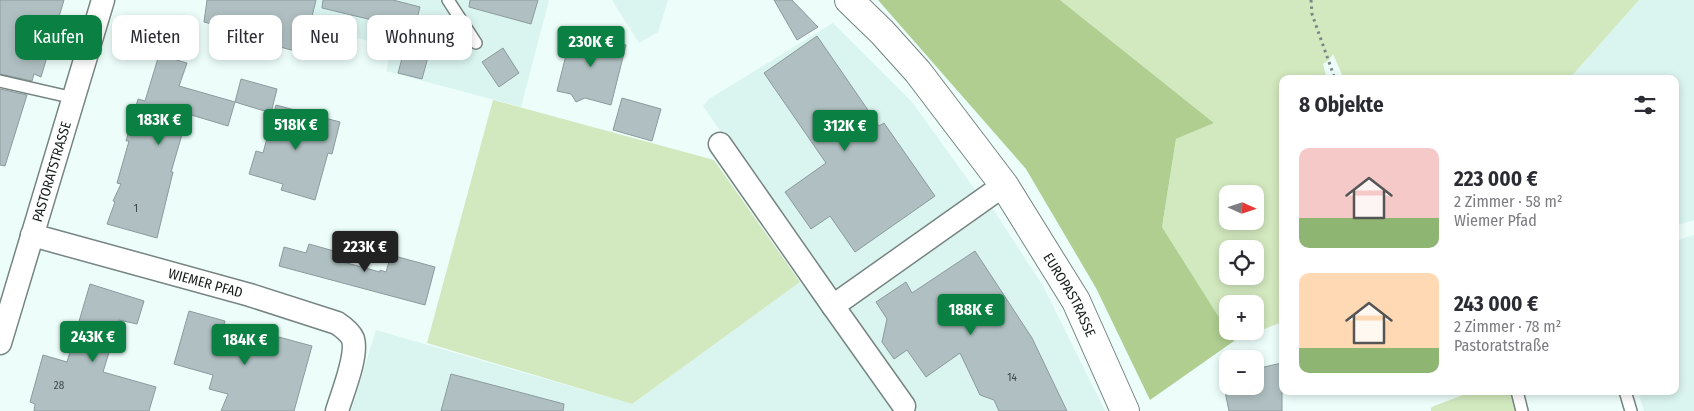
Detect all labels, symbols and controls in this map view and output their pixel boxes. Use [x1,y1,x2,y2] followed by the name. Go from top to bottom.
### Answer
[15,15,102,60] chip: Kaufen
[112,15,199,60] chip: Mieten
[209,15,282,60] chip: Filter
[292,15,357,60] chip: Neu
[367,15,472,60] chip: Wohnung
[550,26,632,68] pin: 230K €
[569,32,613,51] text: 230K €
[1631,91,1659,119] icon: filters
[1299,92,1384,118] text: 8 Objekte
[118,104,200,146] pin: 183K €
[255,108,337,151] pin: 518K €
[137,110,181,129] text: 183K €
[804,110,886,152] pin: 312K €
[274,115,318,134] text: 518K €
[824,116,866,135] text: 312K €
[29,119,75,224] street label: PASTORATSTRASSE
[1454,166,1538,192] text: 223 000 €
[1339,168,1399,228] icon: home
[1219,185,1264,230] north arrow
[1219,185,1264,395] map controls
[1454,192,1563,211] text: 2 Zimmer · 58 m²
[134,202,138,215] house number: 1
[1454,211,1537,230] text: Wiemer Pfad
[324,230,406,273] pin: 223K €
[343,237,387,256] text: 223K €
[1219,240,1264,285] button: locate
[1039,250,1099,340] street label: EUROPASTRASSE
[166,265,245,302] street label: WIEMER PFAD
[1454,291,1538,317] text: 243 000 €
[1339,293,1399,353] icon: home
[930,294,1012,336] pin: 188K €
[1219,295,1264,340] button: +
[949,300,993,319] text: 188K €
[1454,317,1561,336] text: 2 Zimmer · 78 m²
[52,320,134,363] pin: 243K €
[204,324,286,366] pin: 184K €
[71,327,115,346] text: 243K €
[223,330,267,349] text: 184K €
[1454,336,1549,355] text: Pastoratstraße
[1219,350,1264,395] button: −
[1007,371,1017,384] house number: 14
[54,379,65,392] house number: 28

